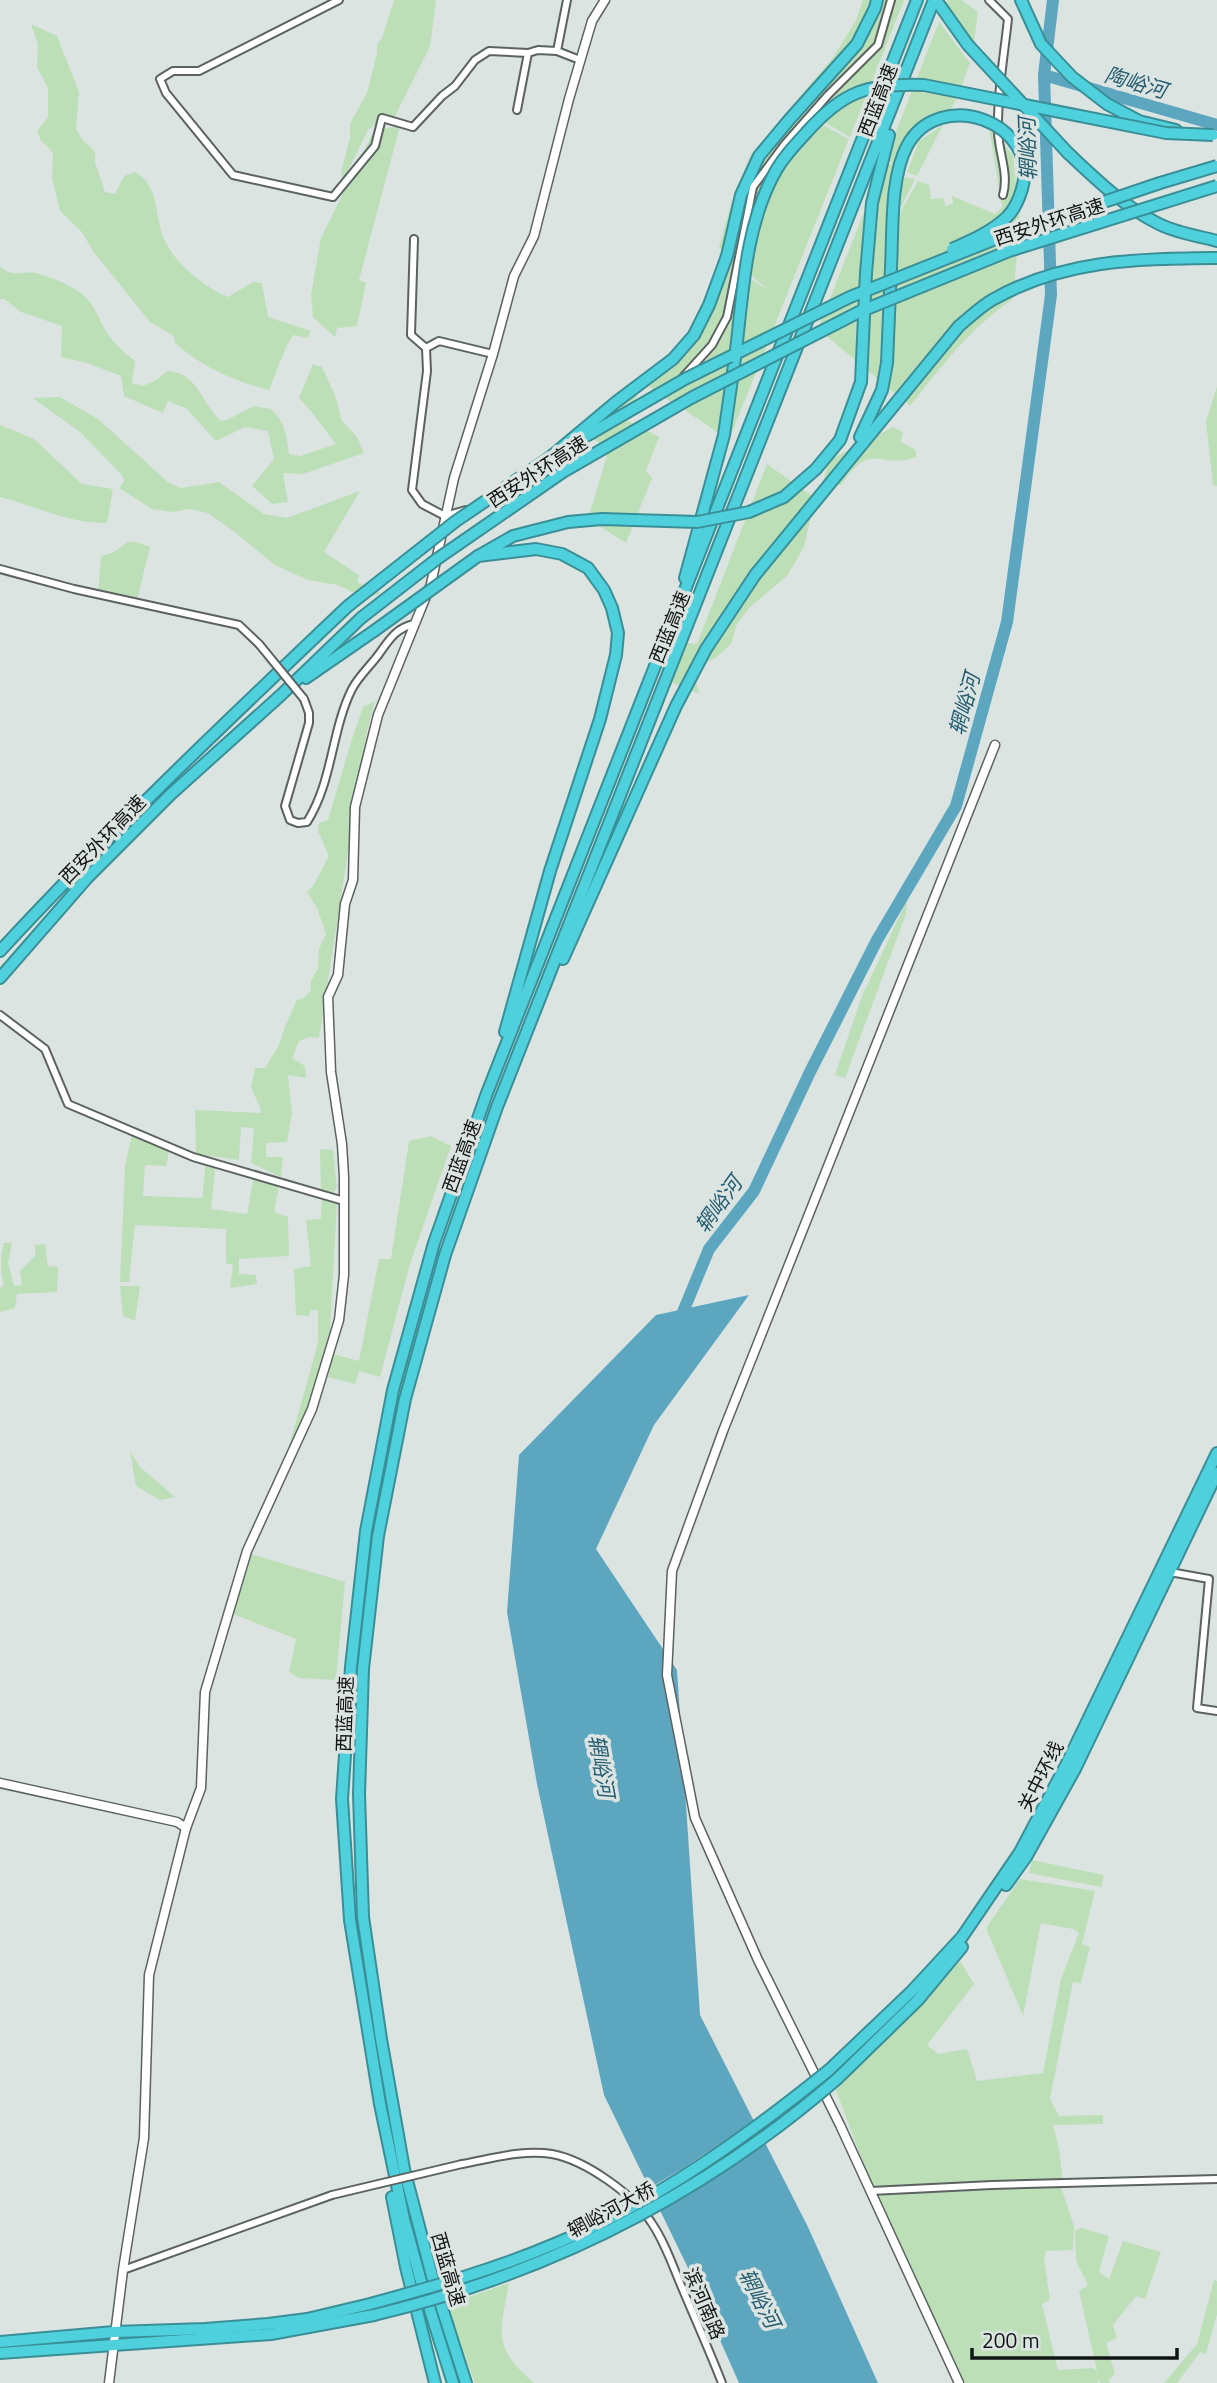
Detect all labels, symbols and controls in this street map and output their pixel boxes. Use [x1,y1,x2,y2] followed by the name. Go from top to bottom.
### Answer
[1101,58,1175,107] water label: 陶峪河
[850,59,904,141] street label: 西蓝高速
[1010,113,1044,181] water label: 辋峪河
[990,190,1108,252] street label: 西安外环高速
[481,428,593,514] street label: 西安外环高速
[641,586,697,668] street label: 西蓝高速
[940,666,989,739] water label: 辋峪河
[52,788,152,890] street label: 西安外环高速
[434,1115,488,1197] street label: 西蓝高速
[687,1166,752,1239] water label: 辋峪河
[328,1676,360,1752] street label: 西蓝高速
[581,1732,624,1804] water label: 辋峪河
[1010,1736,1070,1816] street label: 关中环线
[562,2174,660,2244] street label: 辋峪河大桥
[425,2228,473,2310] street label: 西蓝高速
[677,2262,733,2344] street label: 滨河南路
[731,2263,790,2337] water label: 辋峪河
[972,2316,1177,2360] scale bar
[982,2324,1039,2356] text: 200 m

